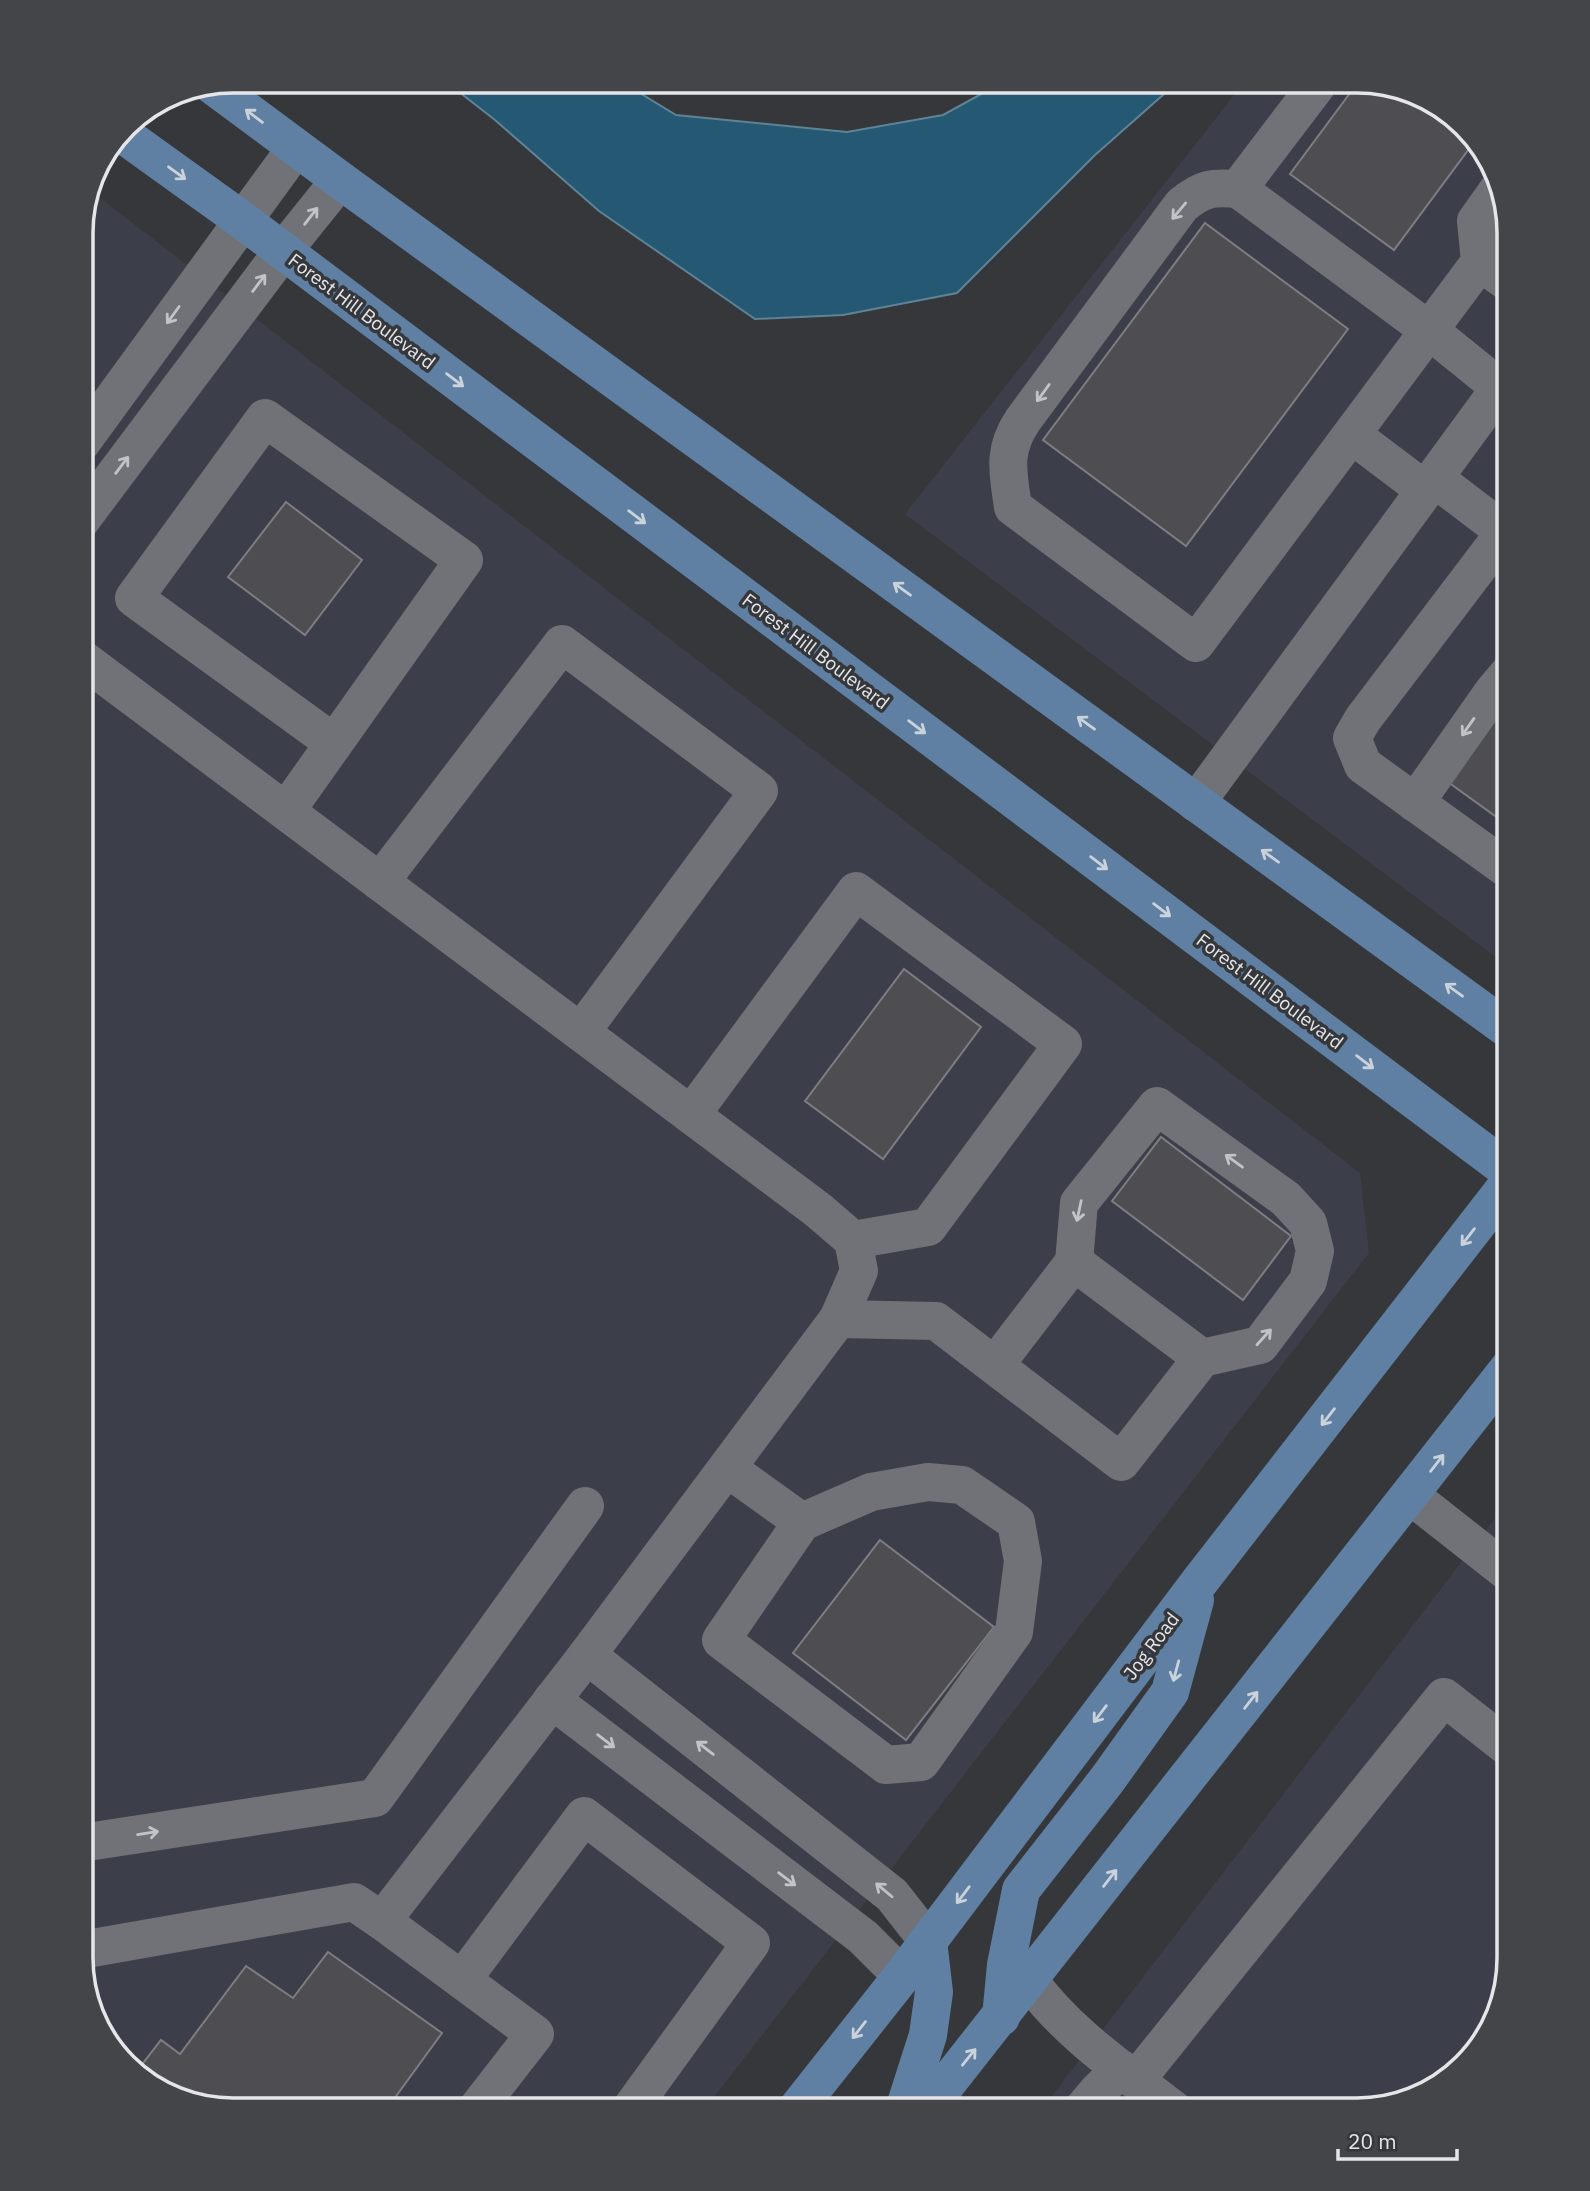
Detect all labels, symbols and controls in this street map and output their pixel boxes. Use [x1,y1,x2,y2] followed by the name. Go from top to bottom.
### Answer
[245,109,264,123] one-way arrow
[167,166,186,180] one-way arrow
[1171,201,1186,219] one-way arrow
[304,207,319,225] one-way arrow
[284,248,440,374] street label: Forest Hill Boulevard
[251,275,266,293] one-way arrow
[166,305,181,324] one-way arrow
[445,373,464,388] one-way arrow
[1036,383,1050,402] one-way arrow
[114,456,129,475] one-way arrow
[628,509,646,524] one-way arrow
[893,582,912,596] one-way arrow
[738,588,894,714] street label: Forest Hill Boulevard
[1077,715,1096,730] one-way arrow
[1461,717,1475,736] one-way arrow
[908,719,926,734] one-way arrow
[1261,849,1280,863] one-way arrow
[1090,856,1108,871] one-way arrow
[1153,902,1172,917] one-way arrow
[1192,928,1348,1054] street label: Forest Hill Boulevard
[1445,983,1464,997] one-way arrow
[1355,1054,1374,1069] one-way arrow
[1225,1154,1244,1169] one-way arrow
[1072,1199,1085,1221] one-way arrow
[1460,1227,1475,1246] one-way arrow
[1256,1328,1272,1346] one-way arrow
[1321,1407,1336,1425] one-way arrow
[1429,1454,1444,1473] one-way arrow
[1118,1607,1184,1685] street label: Jog Road
[1169,1659,1182,1682] one-way arrow
[1243,1691,1258,1709] one-way arrow
[1093,1704,1108,1723] one-way arrow
[597,1733,615,1748] one-way arrow
[697,1741,715,1756] one-way arrow
[136,1826,159,1839] one-way arrow
[1102,1870,1117,1888] one-way arrow
[778,1871,796,1886] one-way arrow
[875,1882,893,1897] one-way arrow
[955,1885,970,1904] one-way arrow
[852,2020,867,2038] one-way arrow
[961,2049,977,2067] one-way arrow
[1338,2118,1457,2162] scale bar
[1348,2127,1397,2155] text: 20 m

